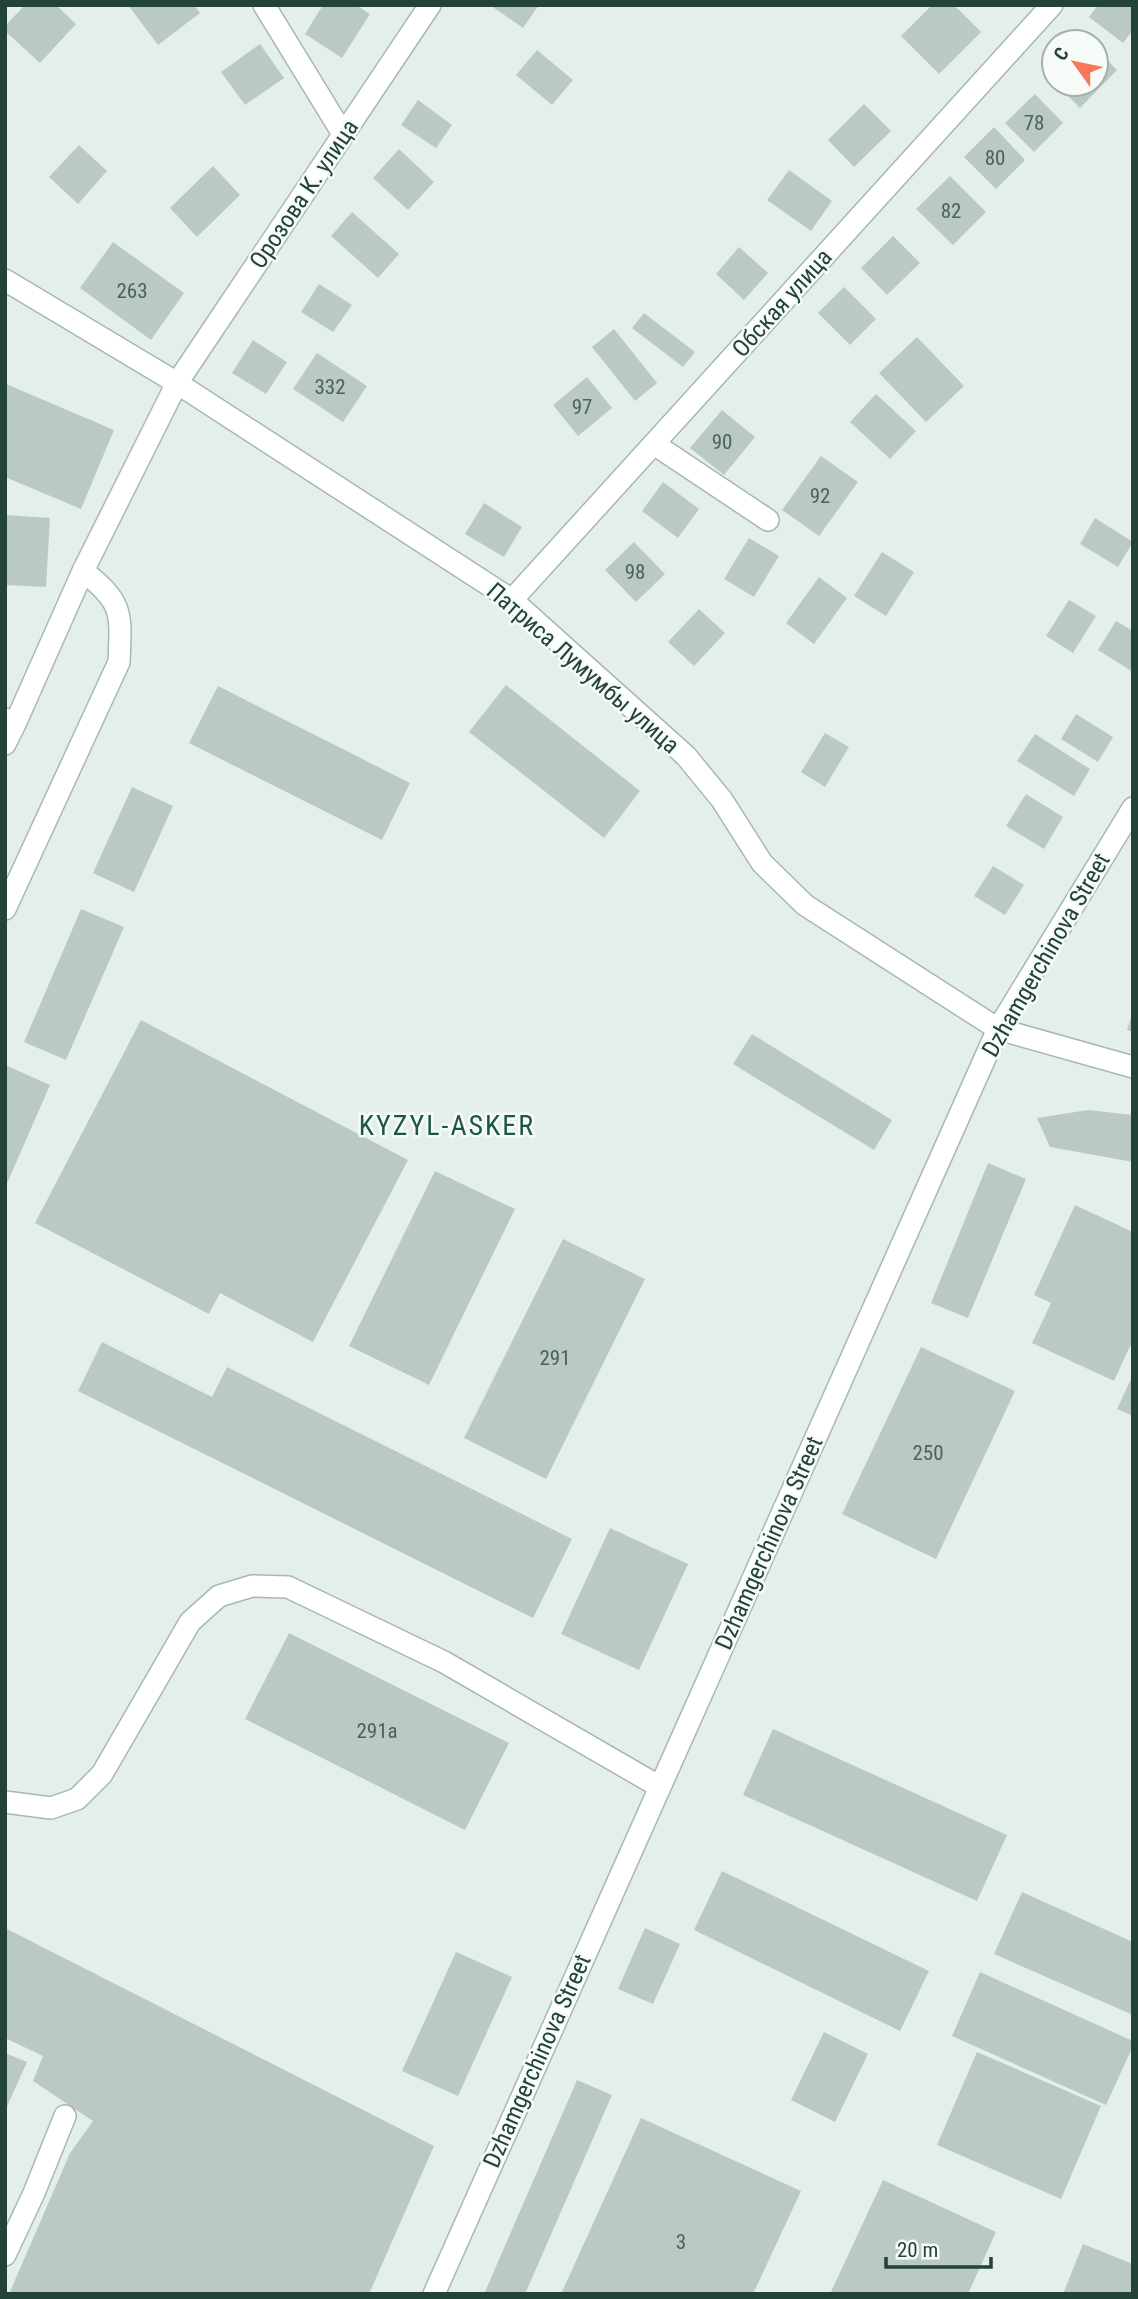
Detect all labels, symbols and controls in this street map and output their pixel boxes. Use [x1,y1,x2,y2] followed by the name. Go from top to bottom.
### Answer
[1040,28,1110,98] north arrow
[1049,43,1074,65] text: С
[1024,111,1044,135] house number: 78
[244,114,364,274] street label: Орозова К. улица
[985,146,1005,170] house number: 80
[941,199,961,223] house number: 82
[726,243,838,363] street label: Обская улица
[116,279,148,303] house number: 263
[314,375,346,399] house number: 332
[572,395,592,419] house number: 97
[712,430,732,454] house number: 90
[810,484,830,508] house number: 92
[625,560,645,584] house number: 98
[481,577,685,759] street label: Патриса Лумумбы улица
[976,848,1116,1062] street label: Dzhamgerchinova Street
[359,1109,535,1142] district label: KYZYL-ASKER
[539,1346,571,1370] house number: 291
[709,1432,829,1654] street label: Dzhamgerchinova Street
[912,1441,944,1465] house number: 250
[356,1719,398,1743] house number: 291a
[477,1950,597,2172] street label: Dzhamgerchinova Street
[886,2226,991,2270] scale bar
[676,2230,686,2254] house number: 3
[897,2238,938,2262] text: 20 m

